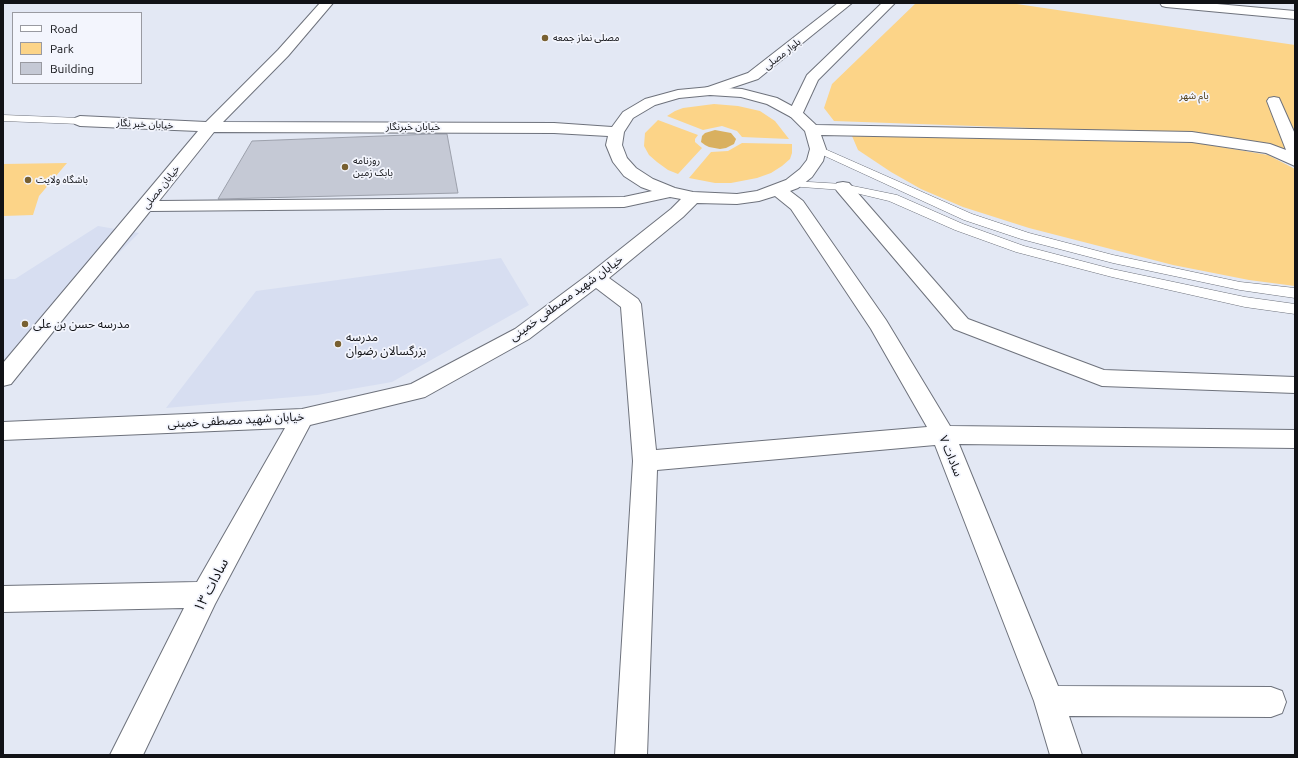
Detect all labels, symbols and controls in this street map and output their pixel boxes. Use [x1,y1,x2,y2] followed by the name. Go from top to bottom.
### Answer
[12,12,142,84] legend
[50,22,78,35] text: Road
[553,32,619,44] place label: مصلی نماز جمعه
[540,33,550,43] marker: مصلی نماز جمعه
[761,36,803,72] street label: بلوار مصلی
[50,42,74,55] text: Park
[50,62,94,75] text: Building
[1179,90,1209,102] park label: بام شهر
[116,117,174,131] street label: خیابان خبر نگار
[386,121,440,133] street label: خیابان خبرنگار
[353,155,393,178] place label: روزنامه بابک زمین
[340,162,350,172] marker: روزنامه بابک زمین
[140,163,182,211] street label: خیابان مصلی
[36,174,88,186] place label: باشگاه ولایت
[23,175,33,185] marker: باشگاه ولایت
[506,252,626,344] street label: خیابان شهید مصطفی خمینی
[33,317,130,331] place label: مدرسه حسن بن علی
[20,319,30,329] marker: مدرسه حسن بن علی
[346,330,426,358] place label: مدرسه بزرگسالان رضوان
[333,339,343,349] marker: مدرسه بزرگسالان رضوان
[167,409,305,431] street label: خیابان شهید مصطفی خمینی
[936,433,966,479] street label: سادات ۷
[190,555,232,615] street label: سادات ۱۳

